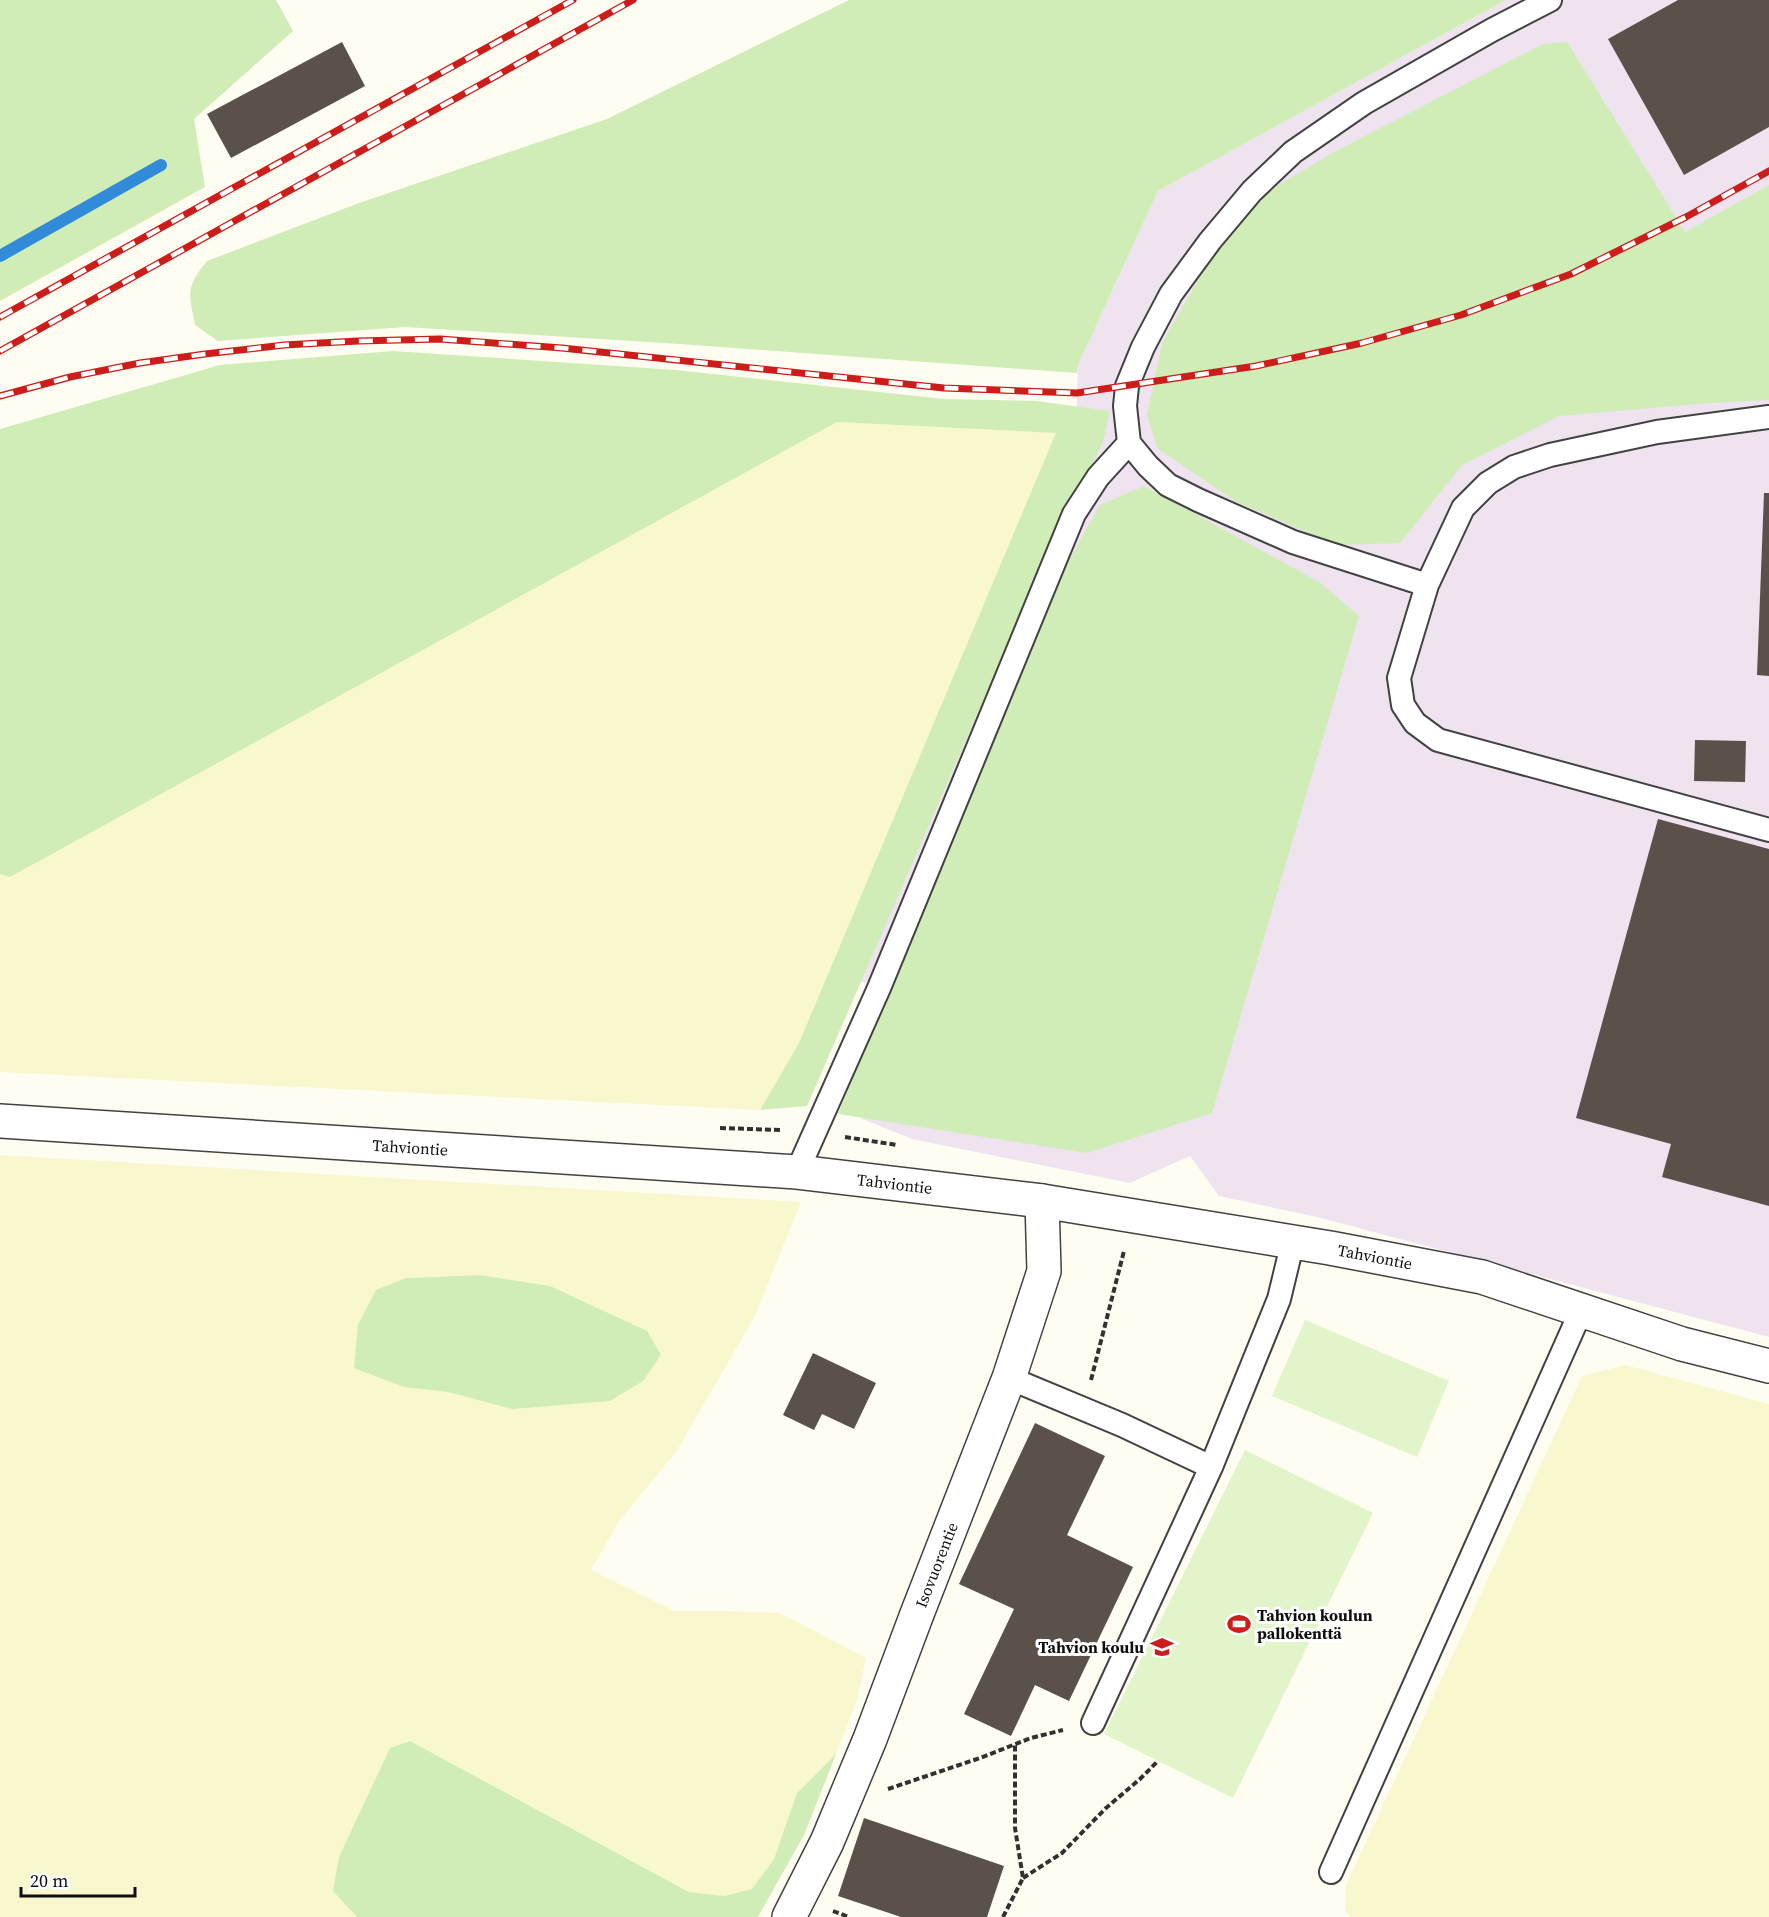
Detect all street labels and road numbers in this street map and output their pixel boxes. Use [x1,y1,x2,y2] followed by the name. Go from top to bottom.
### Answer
[372,1134,449,1161] street label: Tahviontie
[856,1168,934,1199] street label: Tahviontie
[1336,1239,1414,1274] street label: Tahviontie
[910,1519,963,1611] street label: Isovuorentie

